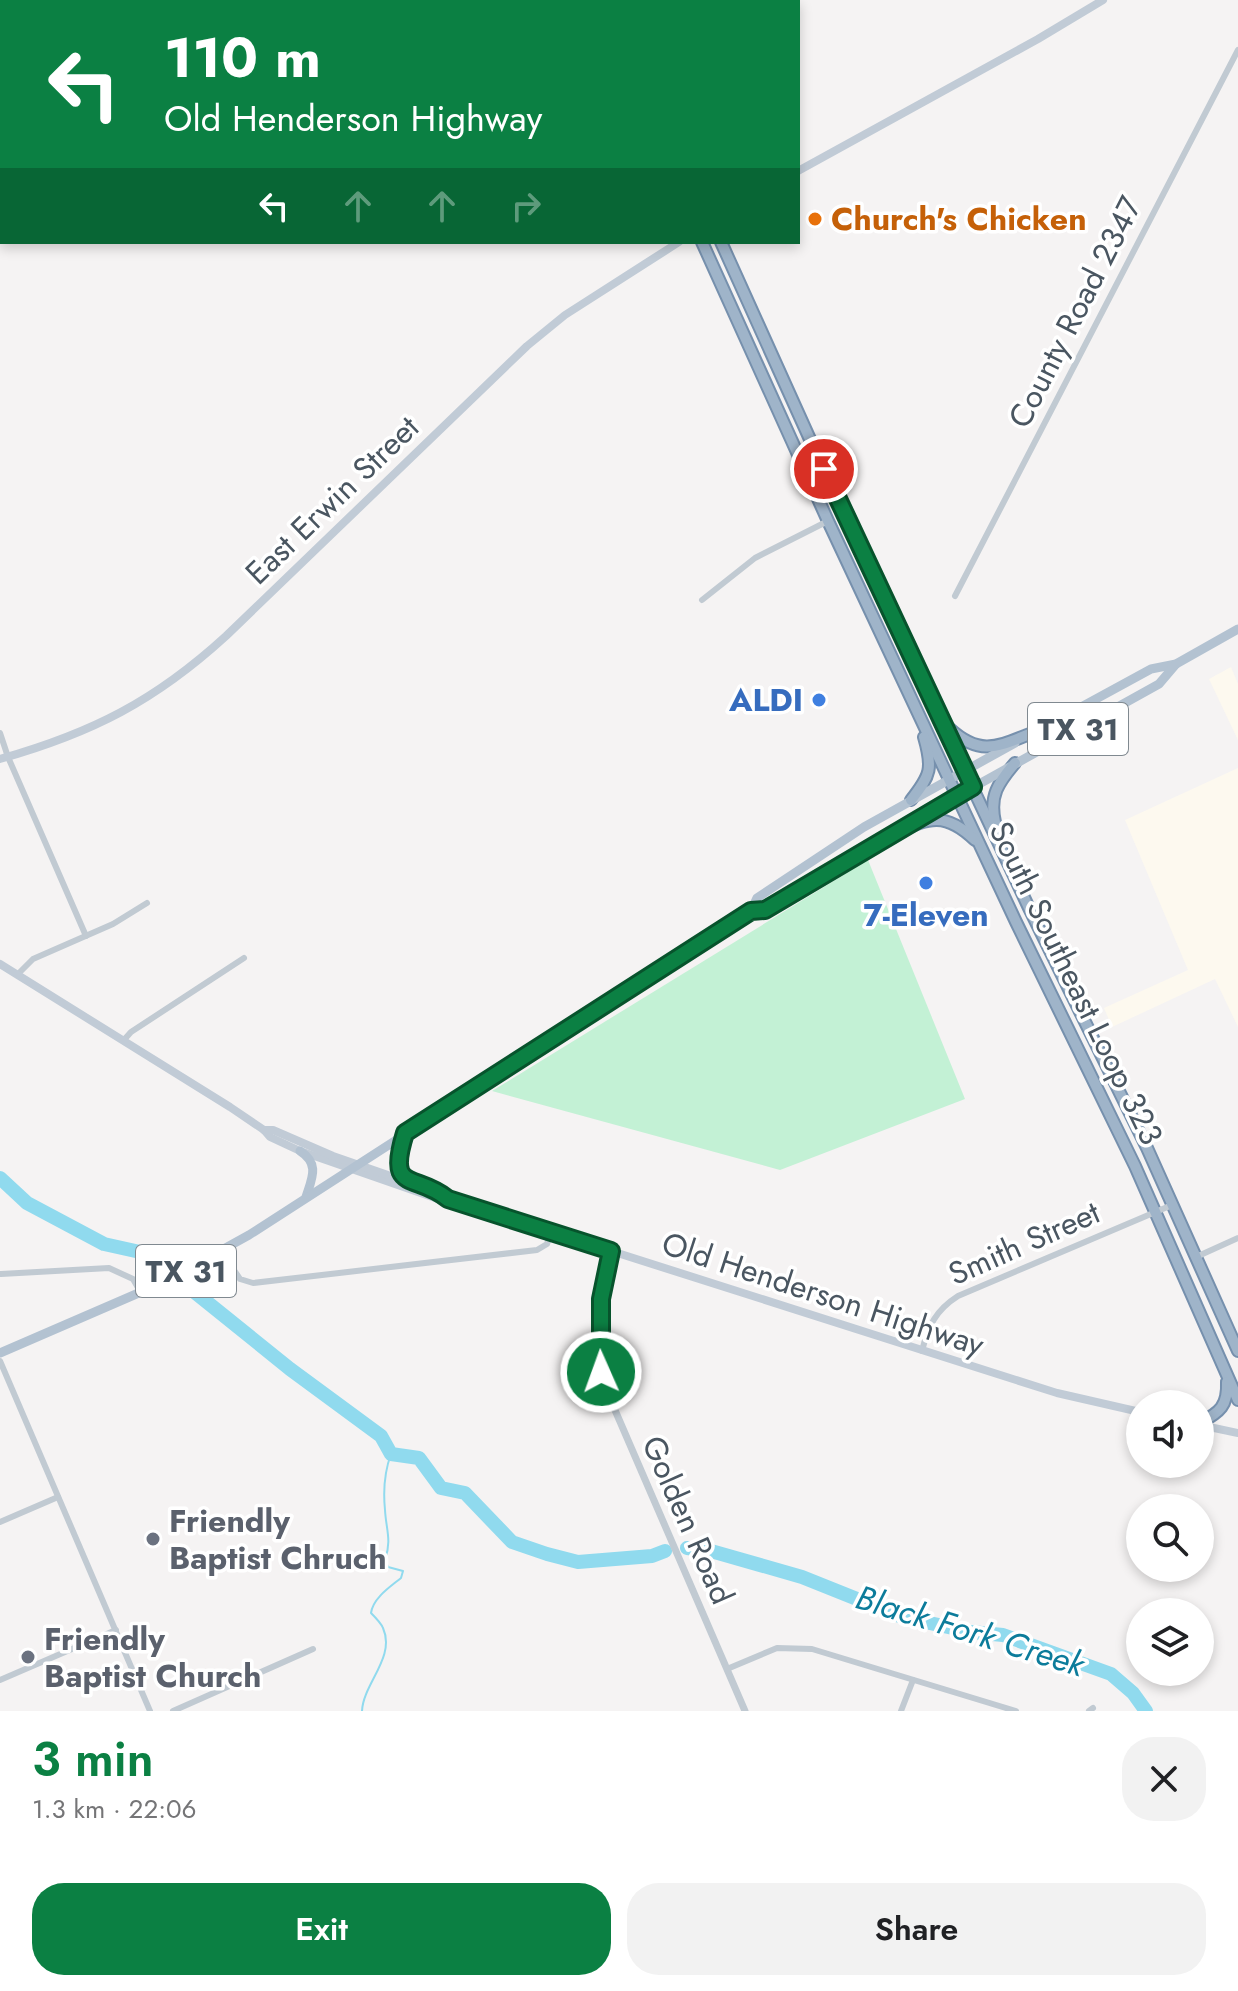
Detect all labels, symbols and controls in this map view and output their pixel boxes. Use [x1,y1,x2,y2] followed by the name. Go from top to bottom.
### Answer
[164,17,321,98] text: 110 m
[32,32,136,136] icon: left
[164,92,542,144] text: Old Henderson Highway
[252,184,296,228] icon: left
[336,184,380,228] icon: ahead
[420,184,464,228] icon: ahead
[504,184,548,228] icon: right
[997,188,1153,436] street label: County Road 2347
[831,196,1087,242] place label: Church's Chicken
[806,210,824,228] marker: Church's Chicken
[235,405,429,595] street label: East Erwin Street
[790,435,858,503] pin
[802,447,846,491] icon: arrive
[728,677,803,723] place label: ALDI
[810,691,828,709] marker: ALDI
[1028,703,1128,755] road number: TX 31
[978,814,1174,1152] street label: South Southeast Loop 323
[917,874,935,892] marker: 7-Eleven
[863,892,989,938] place label: 7-Eleven
[941,1189,1107,1297] street label: Smith Street
[656,1220,991,1368] street label: Old Henderson Highway
[136,1245,236,1297] road number: TX 31
[559,1330,643,1414] position arrow
[1126,1390,1214,1686] map controls
[1126,1390,1214,1478] button: sound
[630,1429,746,1611] street label: Golden Road
[1126,1494,1214,1582] button: search
[169,1498,387,1581] place label: Friendly Baptist Chruch
[144,1530,162,1548] marker: Friendly Baptist Chruch
[850,1573,1092,1689] water label: Black Fork Creek
[1126,1598,1214,1686] button: layers
[44,1616,261,1699] place label: Friendly Baptist Church
[19,1648,37,1666] marker: Friendly Baptist Church
[32,1725,154,1794] text: 3 min
[1122,1737,1206,1821] button: close
[32,1790,197,1828] text: 1.3 km · 22:06
[32,1883,611,1975] button: Exit
[627,1883,1206,1975] button: Share

